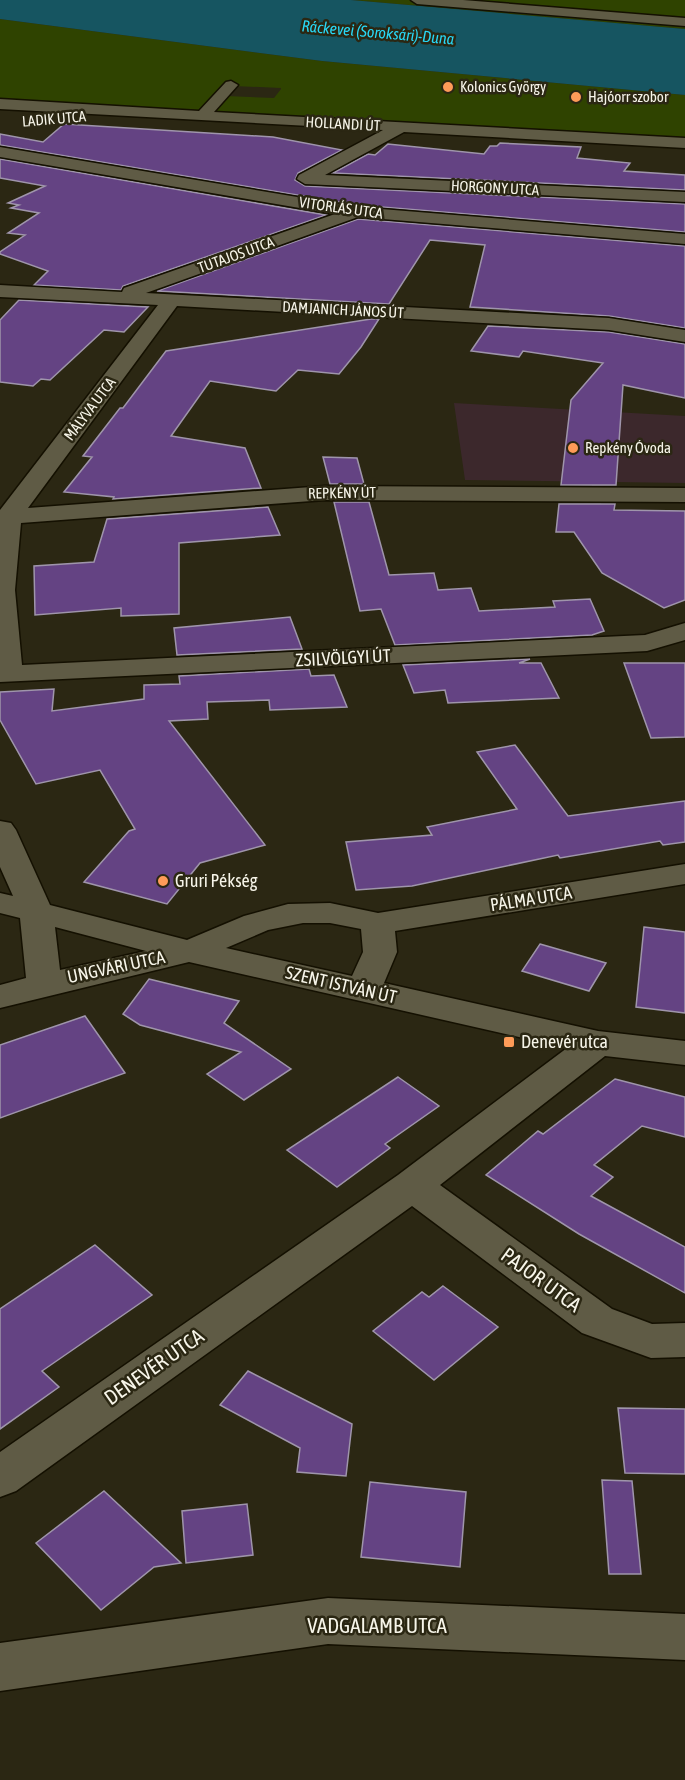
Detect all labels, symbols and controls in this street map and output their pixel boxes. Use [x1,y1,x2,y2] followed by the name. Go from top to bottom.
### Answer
[301,16,455,49] water label: Ráckevei (Soroksári)-Duna
[460,78,546,95] place label: Kolonics György
[441,80,455,94] marker: Kolonics György
[588,88,669,105] place label: Hajóorr szobor
[569,90,583,104] marker: Hajóorr szobor
[21,107,87,130] street label: LADIK UTCA
[305,113,381,134] street label: HOLLANDI ÚT
[450,177,540,198] street label: HORGONY UTCA
[298,193,385,222] street label: VITORLÁS UTCA
[195,233,277,276] street label: TUTAJOS UTCA
[282,298,405,321] street label: DAMJANICH JÁNOS ÚT
[60,373,119,444] street label: MÁLYVA UTCA
[585,439,671,456] place label: Repkény Óvoda
[566,441,580,455] marker: Repkény Óvoda
[308,483,377,502] street label: REPKÉNY ÚT
[295,645,391,670] street label: ZSILVÖLGYI ÚT
[175,870,258,891] place label: Gruri Pékség
[156,874,170,888] marker: Gruri Pékség
[489,882,573,915] street label: PÁLMA UTCA
[65,946,167,987] street label: UNGVÁRI UTCA
[284,962,399,1008] street label: SZENT ISTVÁN ÚT
[521,1031,608,1052] place label: Denevér utca
[502,1035,516,1049] marker: Denevér utca
[497,1242,587,1317] street label: PAJOR UTCA
[99,1323,208,1409] street label: DENEVÉR UTCA
[307,1613,447,1637] street label: VADGALAMB UTCA

